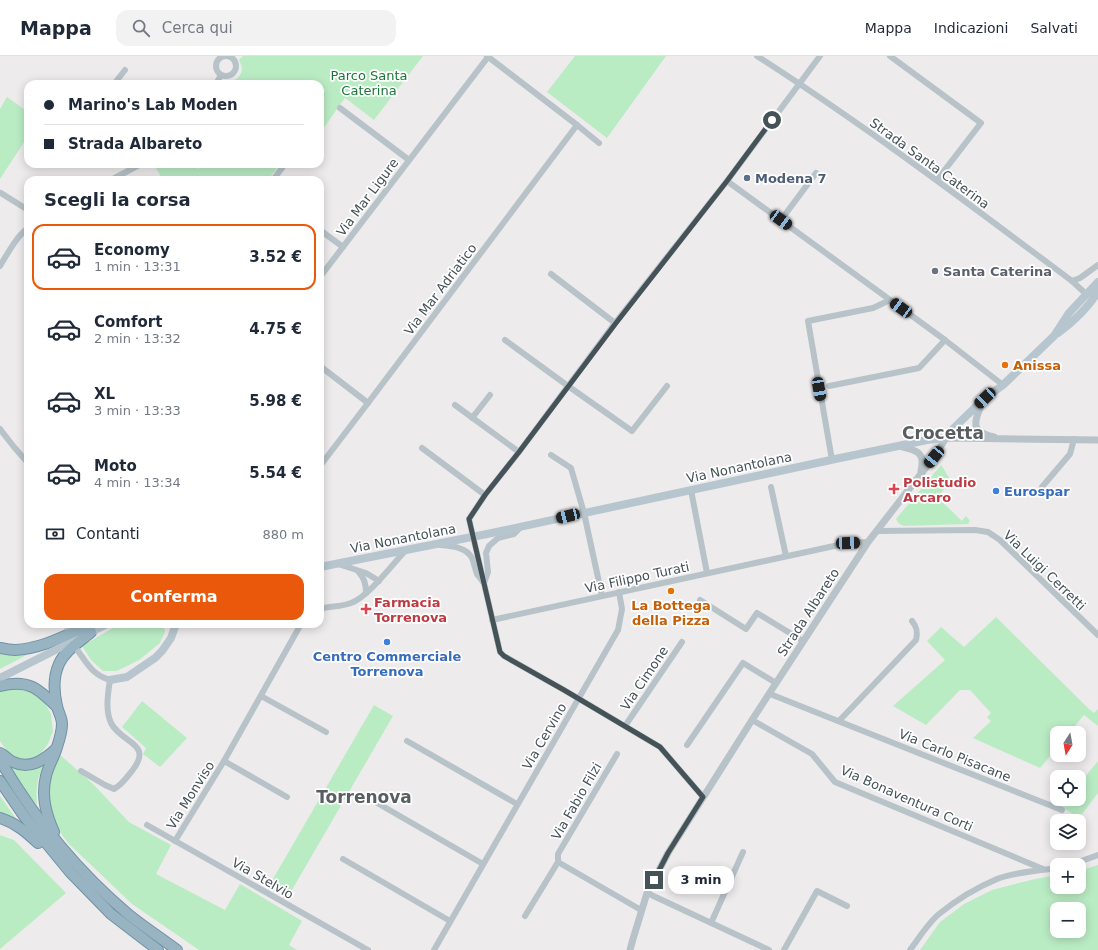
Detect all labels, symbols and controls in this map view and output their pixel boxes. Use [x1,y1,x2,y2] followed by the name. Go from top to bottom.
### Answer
[116,10,396,46] search box
[20,17,92,39] text: Mappa
[130,17,152,39] icon: search
[162,19,233,37] text: Cerca qui
[865,20,912,36] text: Mappa
[934,20,1008,36] text: Indicazioni
[1030,20,1078,36] text: Salvati
[330,68,408,98] park label: Parco Santa Caterina
[68,96,238,114] text: Marino's Lab Moden
[763,111,781,129] route start
[867,115,992,212] street label: Strada Santa Caterina
[68,135,202,153] text: Strada Albareto
[333,155,401,239] street label: Via Mar Ligure
[755,171,827,186] place label: Modena 7
[742,173,752,183] marker: Modena 7
[44,189,191,210] text: Scegli la corsa
[768,208,794,232] car
[46,239,82,275] icon: car
[94,241,170,259] text: Economy
[401,241,480,338] street label: Via Mar Adriatico
[249,248,302,266] text: 3.52 €
[94,259,181,274] text: 1 min · 13:31
[943,264,1052,279] place label: Santa Caterina
[930,266,940,276] marker: Santa Caterina
[888,296,914,320] car
[46,311,82,347] icon: car
[94,313,162,331] text: Comfort
[249,320,302,338] text: 4.75 €
[94,331,181,346] text: 2 min · 13:32
[1013,358,1061,373] place label: Anissa
[1000,360,1010,370] marker: Anissa
[811,376,827,402] car
[46,383,82,419] icon: car
[94,385,115,403] text: XL
[972,385,998,411] car
[249,392,302,410] text: 5.98 €
[94,403,181,418] text: 3 min · 13:33
[902,423,984,443] district label: Crocetta
[922,444,946,470] car
[685,449,793,486] street label: Via Nonantolana
[46,455,82,491] icon: car
[94,457,137,475] text: Moto
[249,464,302,482] text: 5.54 €
[94,475,181,490] text: 4 min · 13:34
[903,475,976,505] place label: Polistudio Arcaro
[888,483,900,495] marker: Polistudio Arcaro
[1004,484,1070,499] place label: Eurospar
[991,486,1001,496] marker: Eurospar
[555,507,581,525] car
[349,521,457,556] street label: Via Nonantolana
[44,523,66,545] icon: cash
[76,525,140,543] text: Contanti
[262,527,304,542] text: 880 m
[1001,527,1089,613] street label: Via Luigi Cerretti
[836,537,860,549] car
[583,559,691,596] street label: Via Filippo Turati
[774,565,842,659] street label: Strada Albareto
[44,574,304,620] button: Conferma
[666,586,676,596] marker: La Bottega della Pizza
[374,595,447,625] place label: Farmacia Torrenova
[631,598,711,628] place label: La Bottega della Pizza
[361,604,371,614] marker: Farmacia Torrenova
[382,637,392,647] marker: Centro Commerciale Torrenova
[618,643,671,713] street label: Via Cimone
[313,649,462,679] place label: Centro Commerciale Torrenova
[519,700,570,772] street label: Via Cervino
[897,726,1013,785] street label: Via Carlo Pisacane
[1050,726,1086,762] north arrow
[1050,726,1086,938] map controls
[163,758,217,832] street label: Via Monviso
[548,760,605,843] street label: Via Fabio Filzi
[838,762,975,834] street label: Via Bonaventura Corti
[1050,770,1086,806] button: locate
[316,787,412,807] district label: Torrenova
[1050,814,1086,850] button: layers
[229,855,296,902] street label: Via Stelvio
[1050,858,1086,894] button: +
[668,866,734,894] callout: 3 min
[645,871,663,889] route end
[681,872,721,887] text: 3 min
[1050,902,1086,938] button: −

